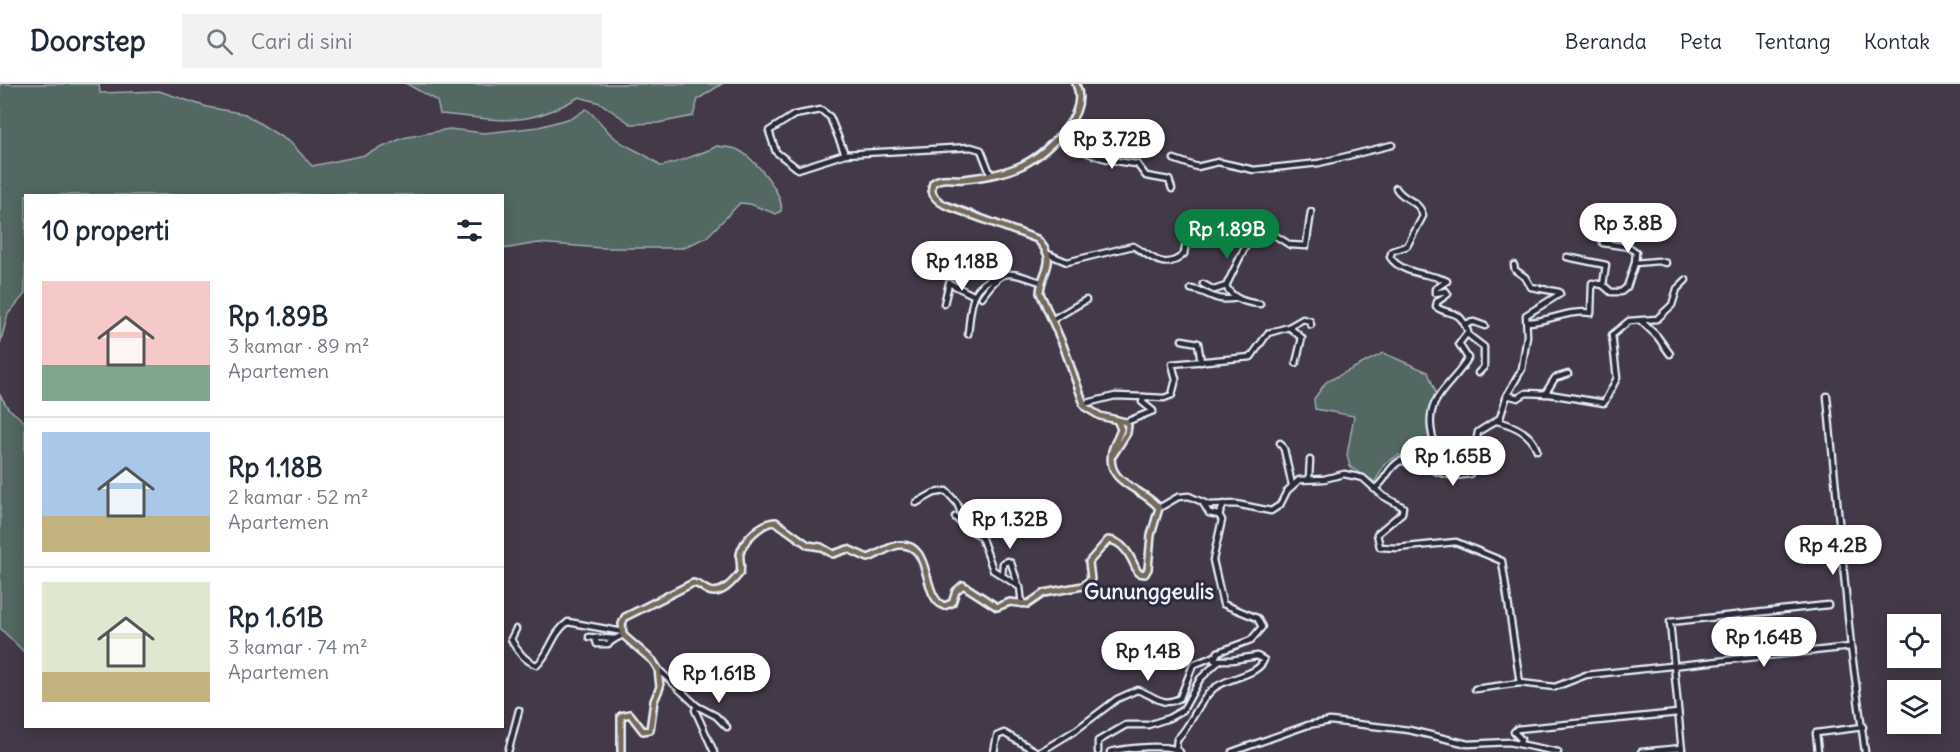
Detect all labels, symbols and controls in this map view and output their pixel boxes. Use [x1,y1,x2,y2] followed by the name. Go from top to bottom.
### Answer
[182,14,602,68] search box
[30,23,146,59] text: Doorstep
[203,25,236,58] icon: search
[251,27,352,55] text: Cari di sini
[1565,28,1647,55] text: Beranda
[1680,28,1722,55] text: Peta
[1755,28,1831,55] text: Tentang
[1864,28,1930,55] text: Kontak
[1050,119,1174,170] pin: Rp 3.72B
[1073,126,1151,151] text: Rp 3.72B
[1573,203,1683,254] pin: Rp 3.8B
[1165,209,1289,260] pin: Rp 1.89B
[1594,210,1663,235] text: Rp 3.8B
[42,214,169,247] text: 10 properti
[453,214,486,247] icon: filters
[1188,216,1266,241] text: Rp 1.89B
[900,241,1024,292] pin: Rp 1.18B
[926,248,998,273] text: Rp 1.18B
[228,300,328,333] text: Rp 1.89B
[90,305,162,377] icon: home
[228,333,369,358] text: 3 kamar · 89 m²
[228,358,329,383] text: Apartemen
[1391,436,1515,487] pin: Rp 1.65B
[1414,443,1492,468] text: Rp 1.65B
[228,451,323,484] text: Rp 1.18B
[90,456,162,528] icon: home
[228,484,369,509] text: 2 kamar · 52 m²
[948,499,1072,550] pin: Rp 1.32B
[972,506,1048,531] text: Rp 1.32B
[228,509,329,534] text: Apartemen
[1778,525,1888,576] pin: Rp 4.2B
[1799,532,1867,557] text: Rp 4.2B
[1084,578,1214,605] district label: Gununggeulis
[228,601,324,634] text: Rp 1.61B
[90,606,162,678] icon: home
[1887,614,1941,734] map controls
[1887,614,1941,668] button: locate
[1702,617,1826,668] pin: Rp 1.64B
[1725,624,1803,649] text: Rp 1.64B
[1093,631,1203,682] pin: Rp 1.4B
[228,634,367,659] text: 3 kamar · 74 m²
[1115,638,1181,663] text: Rp 1.4B
[657,653,781,704] pin: Rp 1.61B
[228,659,329,684] text: Apartemen
[682,660,756,685] text: Rp 1.61B
[1887,680,1941,734] button: layers

